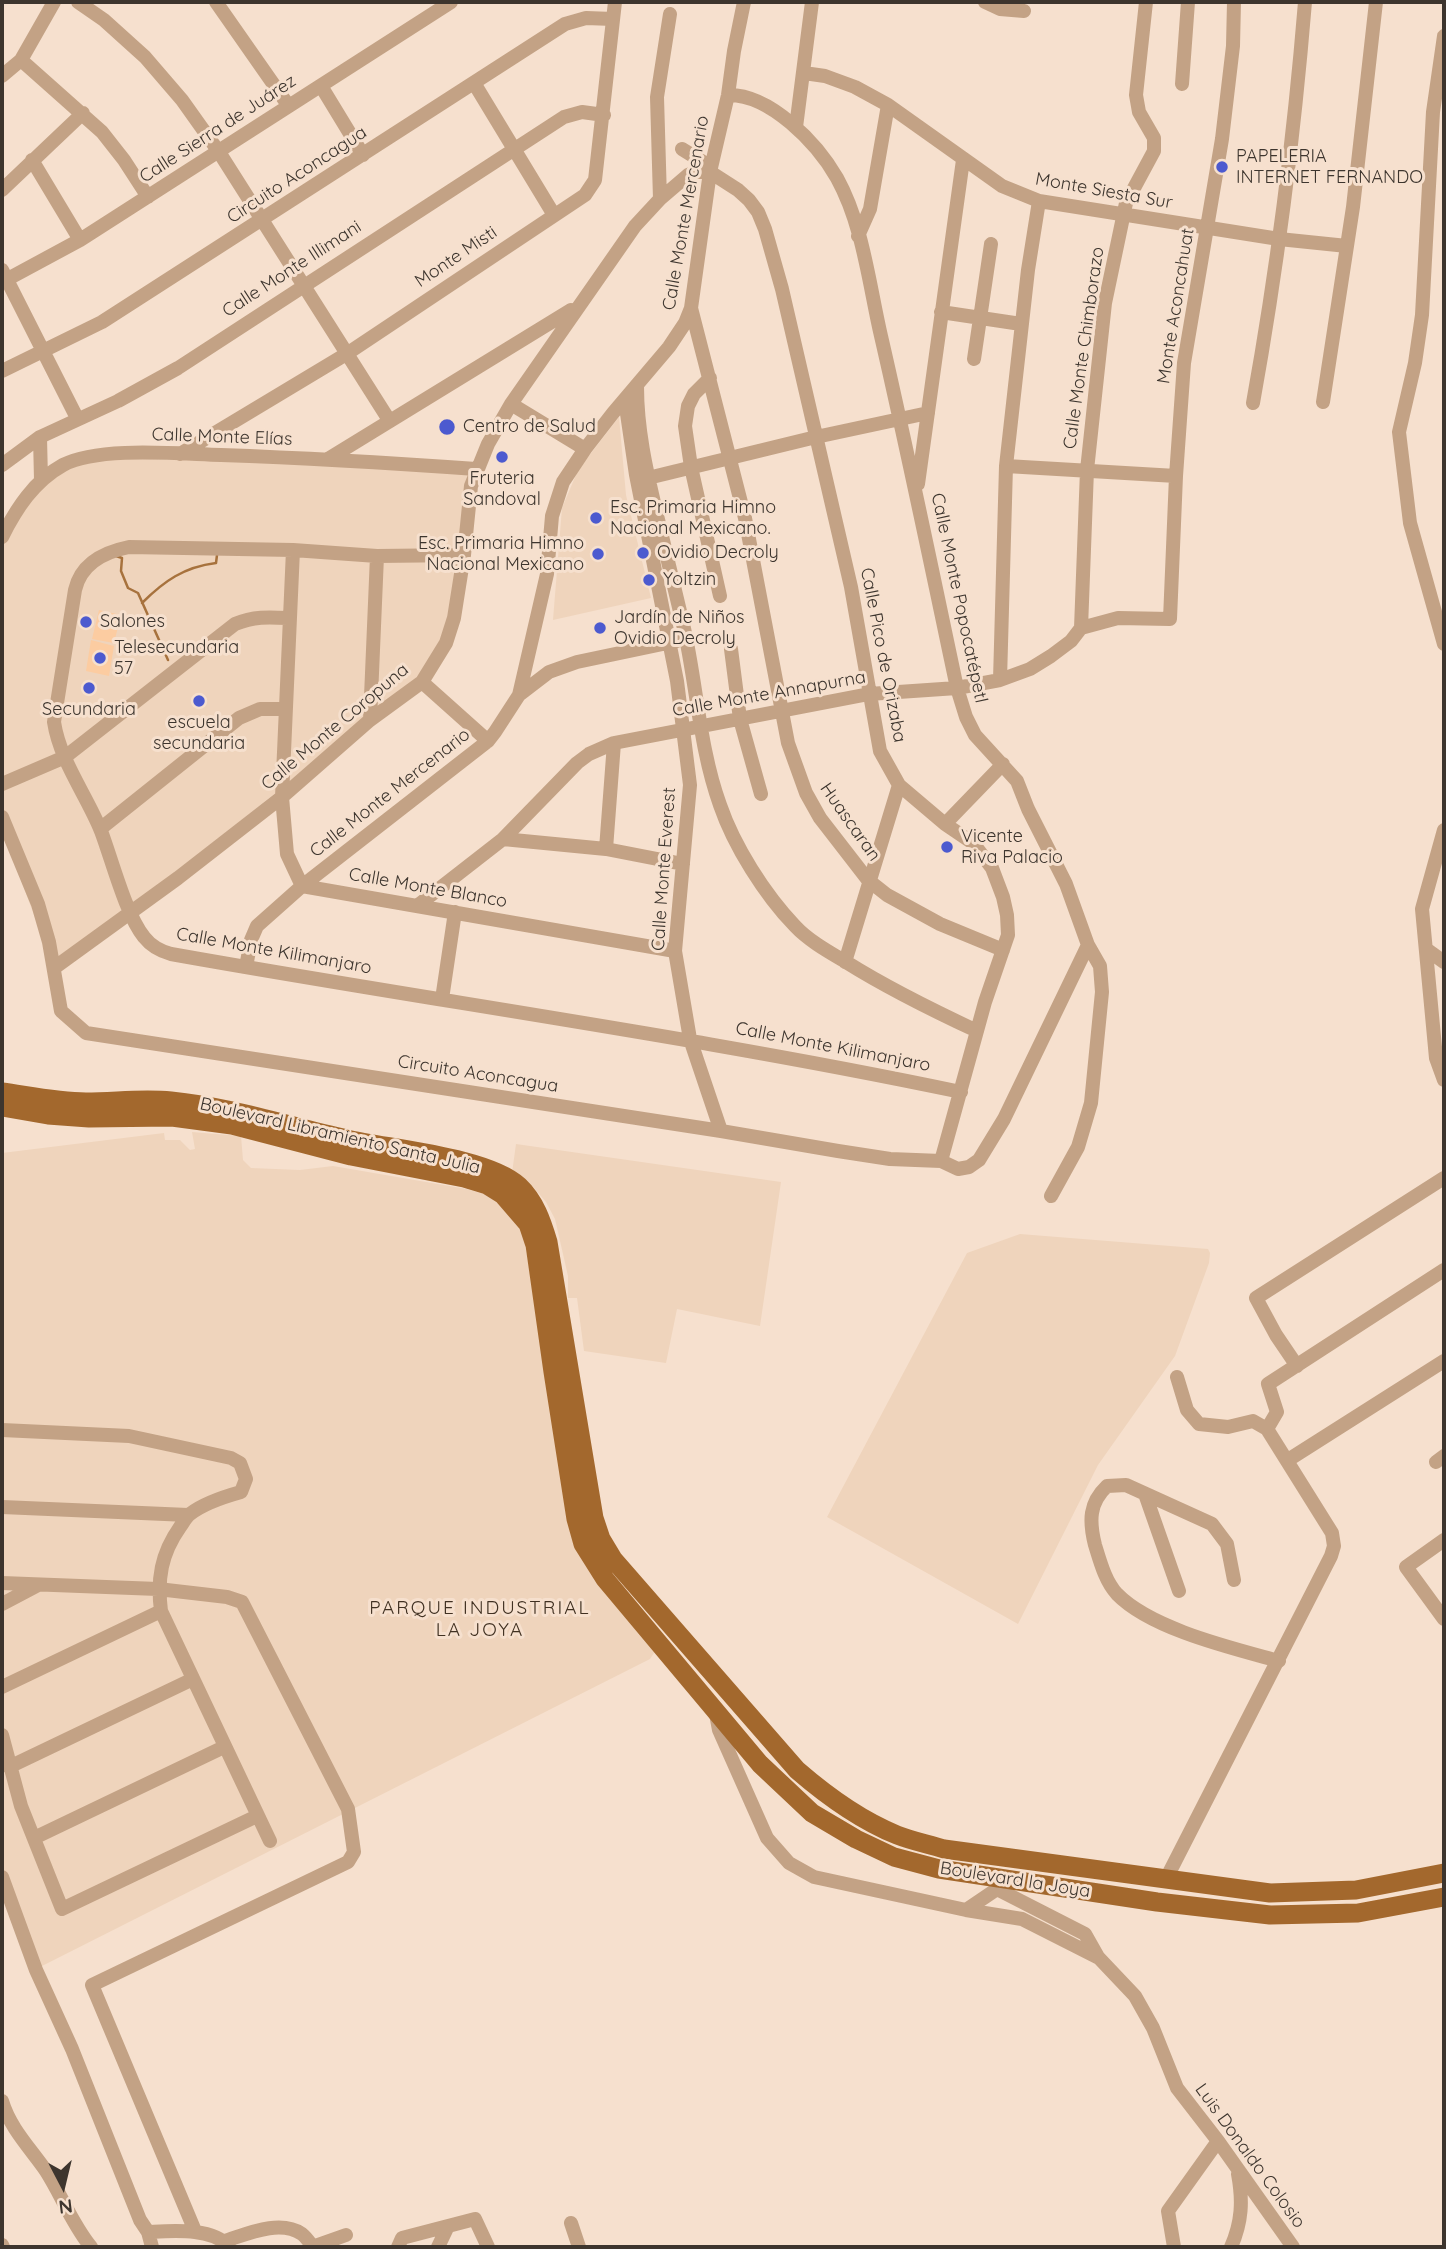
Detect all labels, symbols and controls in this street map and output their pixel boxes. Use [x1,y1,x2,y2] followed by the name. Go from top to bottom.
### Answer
[136,70,300,188] street label: Calle Sierra de Juárez
[658,114,714,312] street label: Calle Monte Mercenario
[223,122,371,228] street label: Circuito Aconcagua
[1236,146,1423,188] place label: PAPELERIA INTERNET FERNANDO
[1214,159,1230,175] marker: PAPELERIA INTERNET FERNANDO
[1034,168,1174,214] street label: Monte Siesta Sur
[218,216,366,322] street label: Calle Monte Illimani
[411,222,501,292] street label: Monte Misti
[1153,227,1199,385] street label: Monte Aconcahuat
[1059,245,1109,451] street label: Calle Monte Chimborazo
[463,416,596,438] place label: Centro de Salud
[437,417,457,437] marker: Centro de Salud
[151,424,293,450] street label: Calle Monte Elías
[494,449,510,465] marker: Fruteria Sandoval
[463,468,541,510] place label: Fruteria Sandoval
[926,491,992,705] street label: Calle Monte Popocatépetl
[610,497,776,540] place label: Esc. Primaria Himno Nacional Mexicano.
[588,510,604,526] marker: Esc. Primaria Himno Nacional Mexicano.
[418,533,584,576] place label: Esc. Primaria Himno Nacional Mexicano
[657,542,779,564] place label: Ovidio Decroly
[635,545,651,561] marker: Ovidio Decroly
[590,546,606,562] marker: Esc. Primaria Himno Nacional Mexicano
[855,566,911,744] street label: Calle Pico de Orizaba
[663,569,716,591] place label: Yoltzin
[641,572,657,588] marker: Yoltzin
[614,607,744,650] place label: Jardín de Niños Ovidio Decroly
[100,611,165,633] place label: Salones
[78,614,94,630] marker: Salones
[592,620,608,636] marker: Jardín de Niños Ovidio Decroly
[114,637,239,680] place label: Telesecundaria 57
[92,650,108,666] marker: Telesecundaria 57
[257,659,413,795] street label: Calle Monte Coropuna
[671,666,867,722] street label: Calle Monte Annapurna
[81,680,97,696] marker: Secundaria
[191,693,207,709] marker: escuela secundaria
[42,699,136,721] place label: Secundaria
[153,712,245,754] place label: escuela secundaria
[306,724,474,862] street label: Calle Monte Mercenario
[815,779,885,865] street label: Huascaran
[648,786,680,952] street label: Calle Monte Everest
[961,826,1063,868] place label: Vicente Riva Palacio
[939,839,955,855] marker: Vicente Riva Palacio
[347,863,509,913] street label: Calle Monte Blanco
[175,923,373,979] street label: Calle Monte Kilimanjaro
[734,1018,932,1076] street label: Calle Monte Kilimanjaro
[396,1051,560,1097] street label: Circuito Aconcagua
[198,1093,482,1179] street label: Boulevard Libramiento Santa Julia
[371,1597,589,1641] district label: PARQUE INDUSTRIAL LA JOYA
[938,1857,1092,1903] street label: Boulevard la Joya
[1190,2079,1310,2233] street label: Luis Donaldo Colosio
[28,2151,98,2221] north arrow
[57,2194,74,2220] text: N

